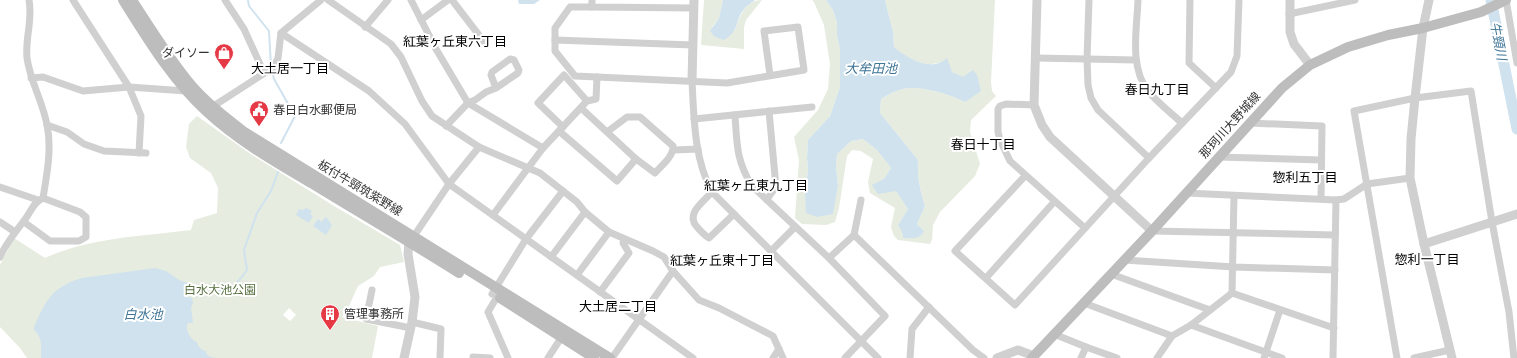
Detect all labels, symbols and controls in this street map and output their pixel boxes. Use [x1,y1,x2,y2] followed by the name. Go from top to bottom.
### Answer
[1487,21,1510,64] water label: 牛頸川
[403,34,507,49] district label: 紅葉ヶ丘東六丁目
[213,42,235,70] shop icon: ダイソー
[162,46,210,60] place label: ダイソー
[251,61,329,76] district label: 大土居一丁目
[845,61,899,76] water label: 大牟田池
[1124,82,1190,97] district label: 春日九丁目
[1197,89,1263,161] street label: 那珂川大野城線
[248,99,270,127] public building icon: 春日白水郵便局
[273,103,357,117] place label: 春日白水郵便局
[950,137,1016,152] district label: 春日十丁目
[315,157,405,219] street label: 板付牛頸筑紫野線
[1272,170,1338,185] district label: 惣利五丁目
[704,178,808,193] district label: 紅葉ヶ丘東九丁目
[1394,252,1460,267] district label: 惣利一丁目
[670,253,774,268] district label: 紅葉ヶ丘東十丁目
[184,283,256,297] park label: 白水大池公園
[579,299,657,314] district label: 大土居二丁目
[319,303,341,331] building icon: 管理事務所
[123,307,164,322] water label: 白水池
[344,307,404,321] place label: 管理事務所

